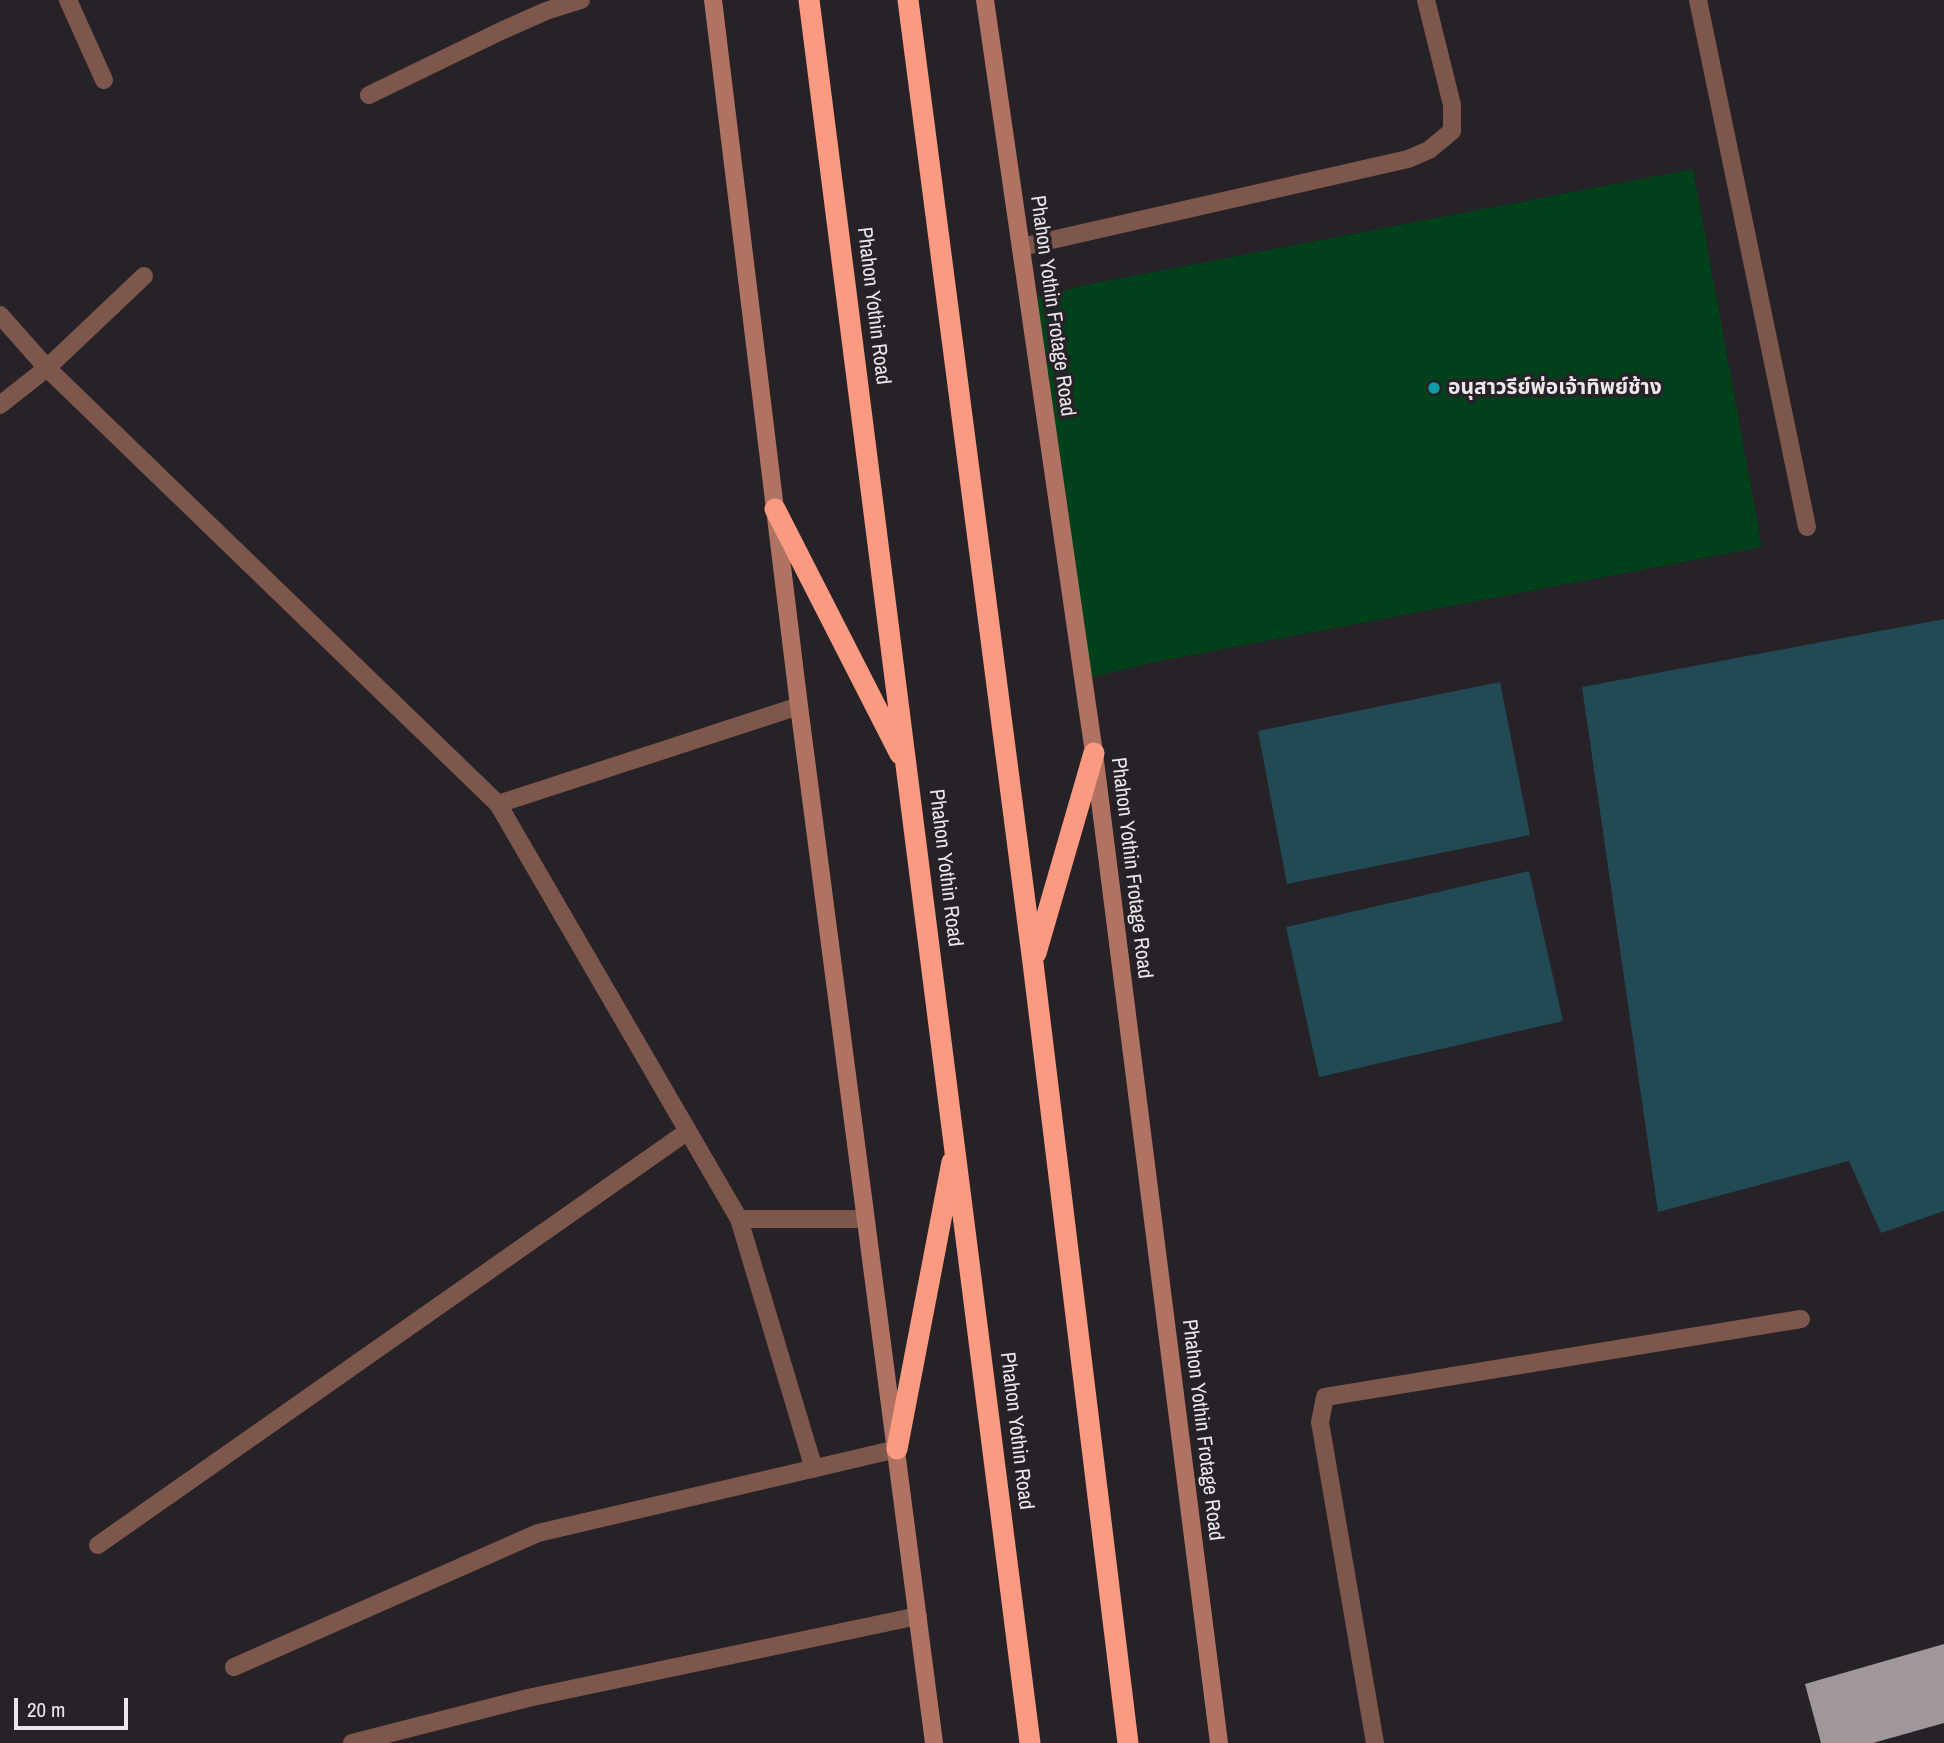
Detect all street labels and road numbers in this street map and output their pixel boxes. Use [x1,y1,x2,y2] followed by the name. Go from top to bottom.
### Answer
[1024,194,1080,418] street label: Phahon Yothin Frotage Road
[851,226,895,386] street label: Phahon Yothin Road
[1105,756,1157,980] street label: Phahon Yothin Frotage Road
[923,788,967,948] street label: Phahon Yothin Road
[1176,1318,1228,1542] street label: Phahon Yothin Frotage Road
[994,1351,1038,1511] street label: Phahon Yothin Road

